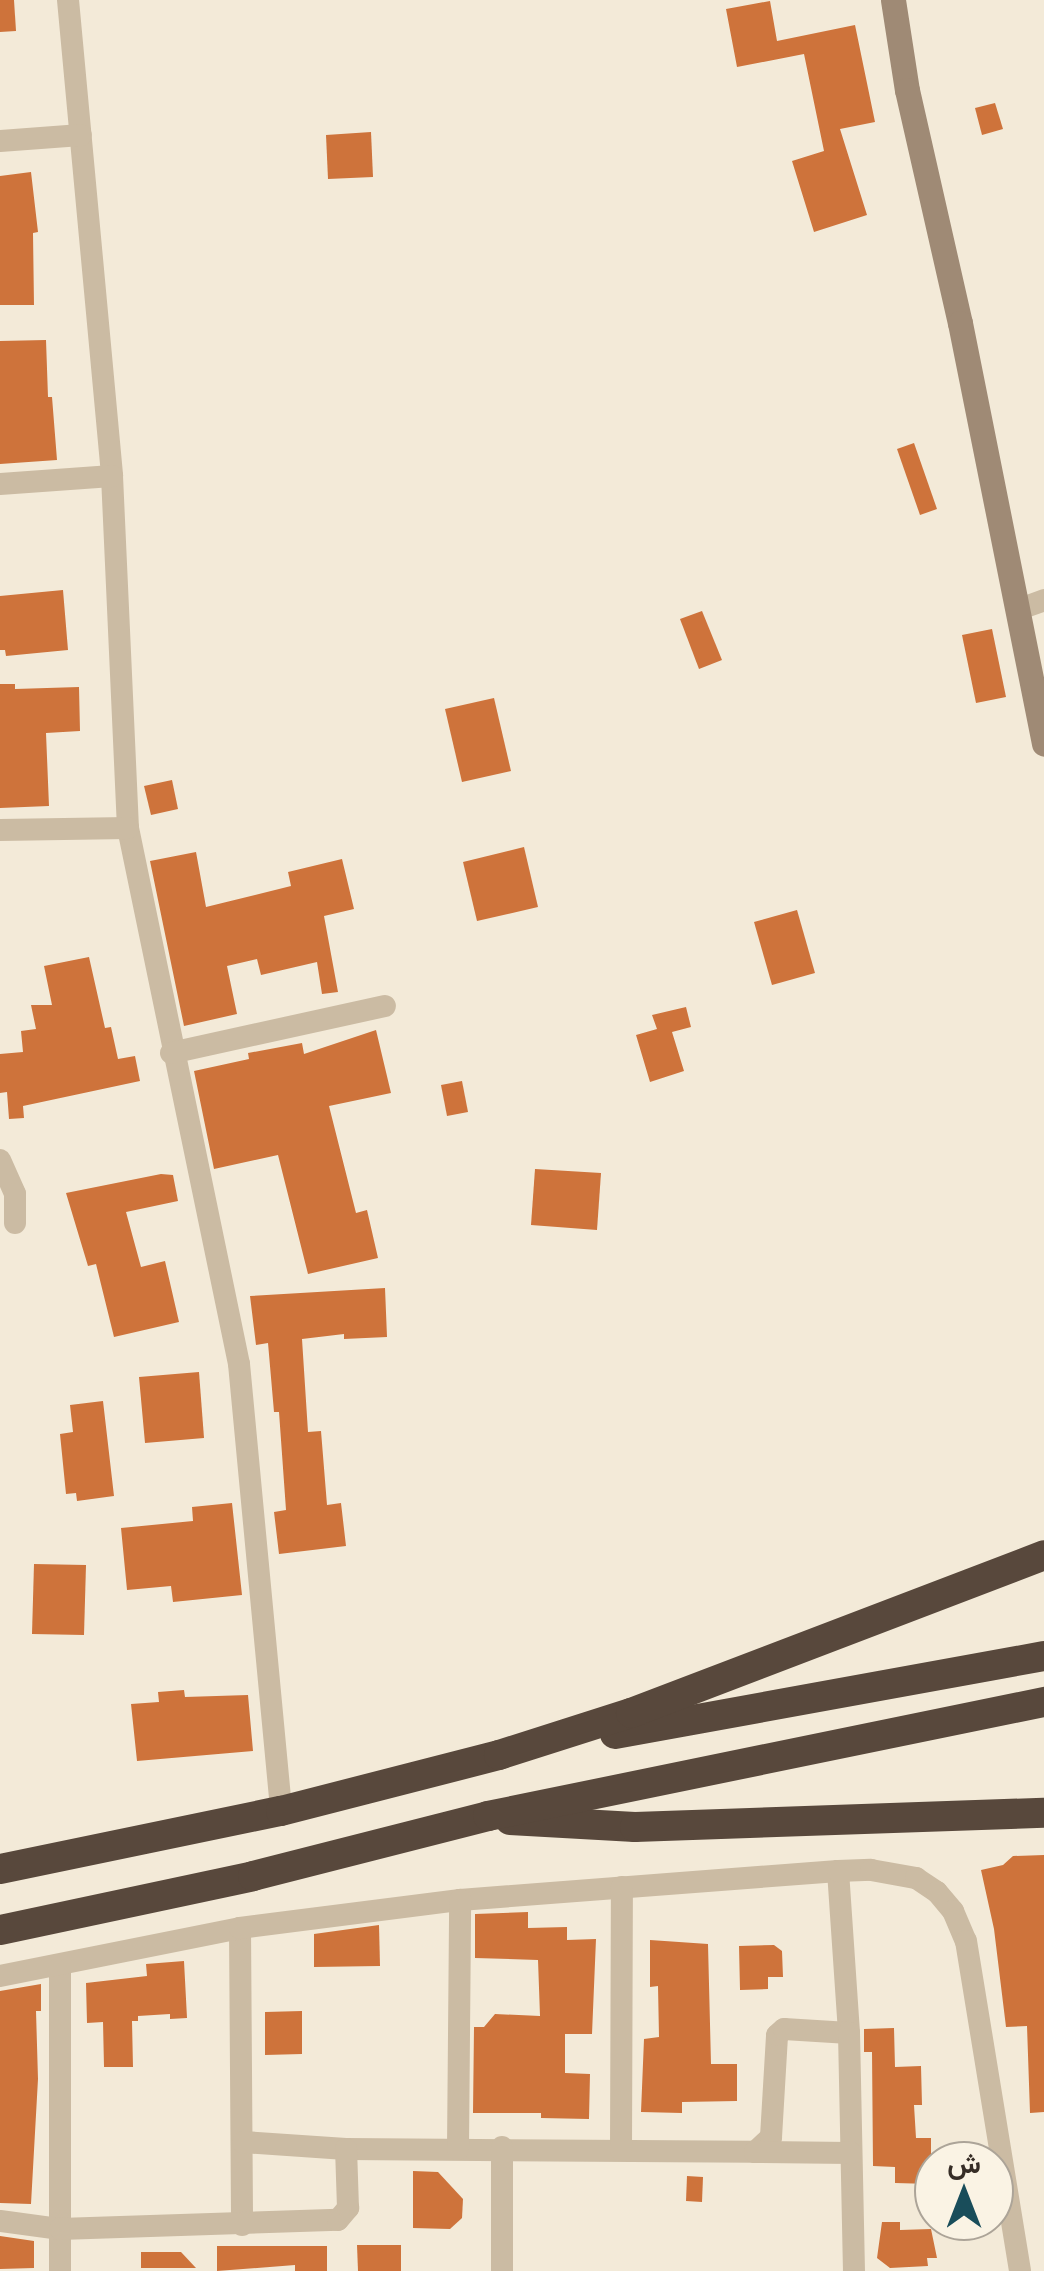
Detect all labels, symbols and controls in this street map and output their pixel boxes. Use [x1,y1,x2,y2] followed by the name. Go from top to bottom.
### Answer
[914,2141,1014,2241] north arrow
[947,2144,981,2181] text: ش

